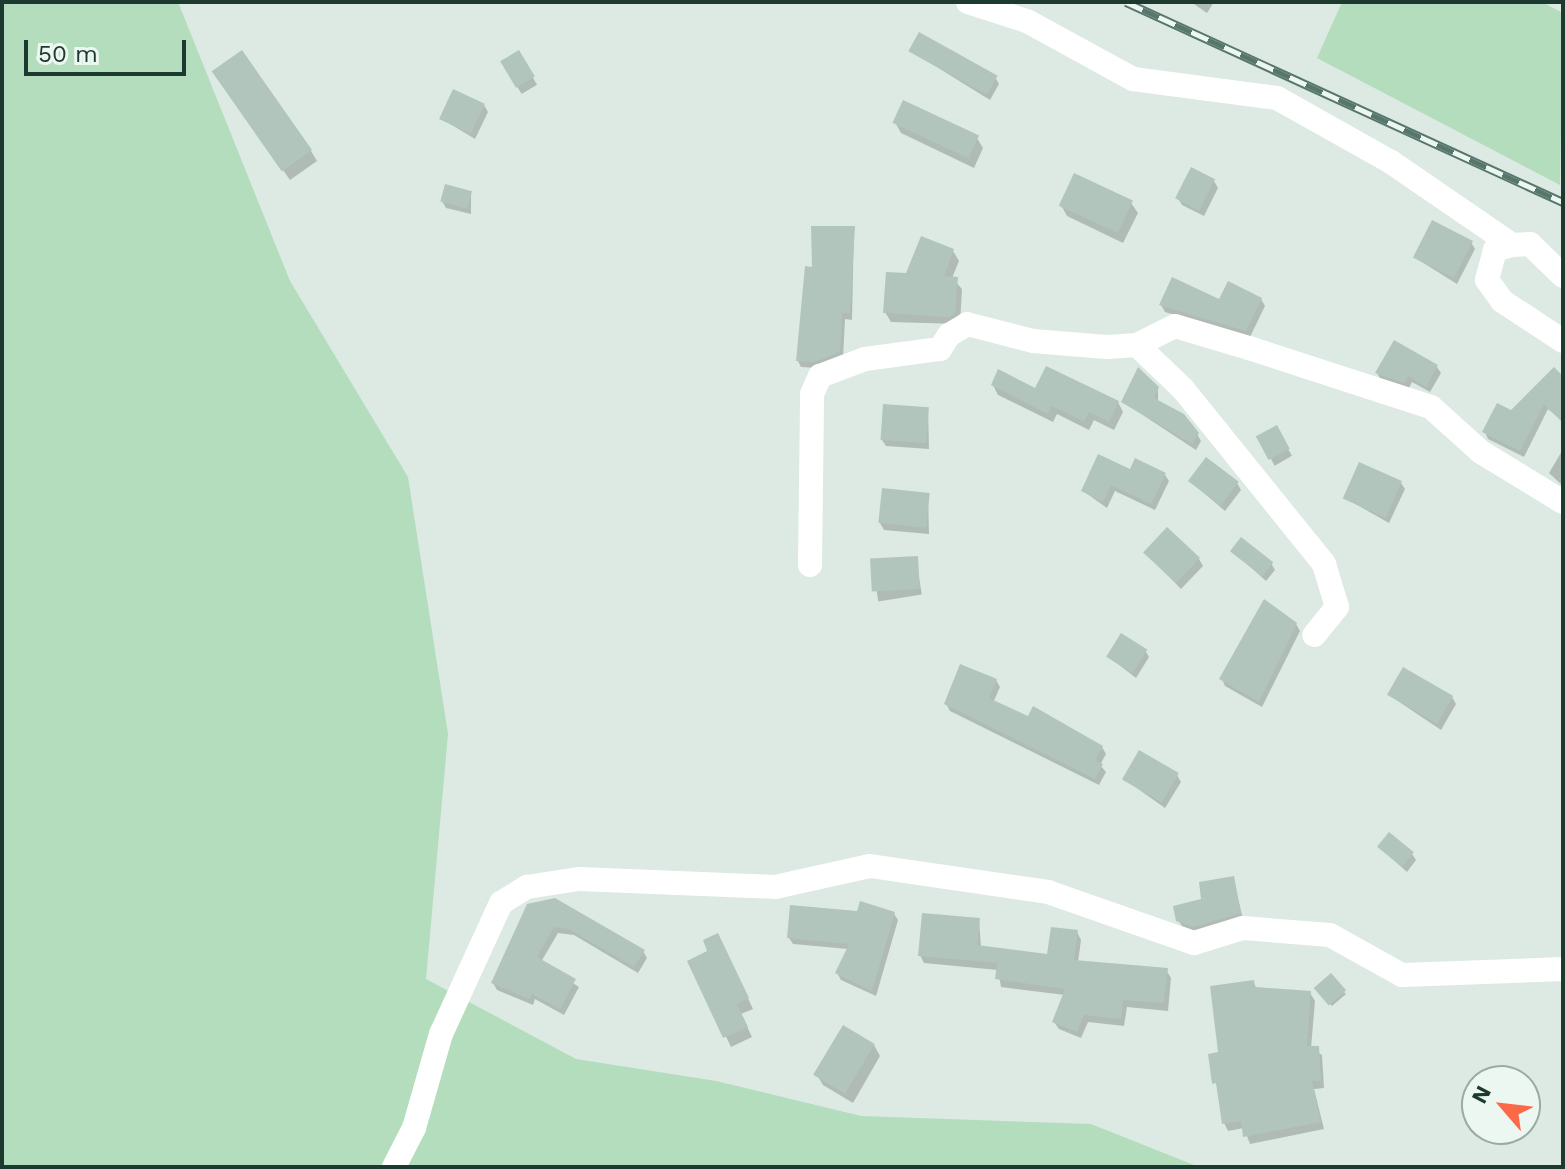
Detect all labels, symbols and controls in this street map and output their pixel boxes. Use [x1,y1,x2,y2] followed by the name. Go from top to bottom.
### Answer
[28,24,190,74] scale bar
[38,40,98,68] text: 50 m
[1461,1065,1541,1145] north arrow
[1466,1081,1496,1108] text: N

